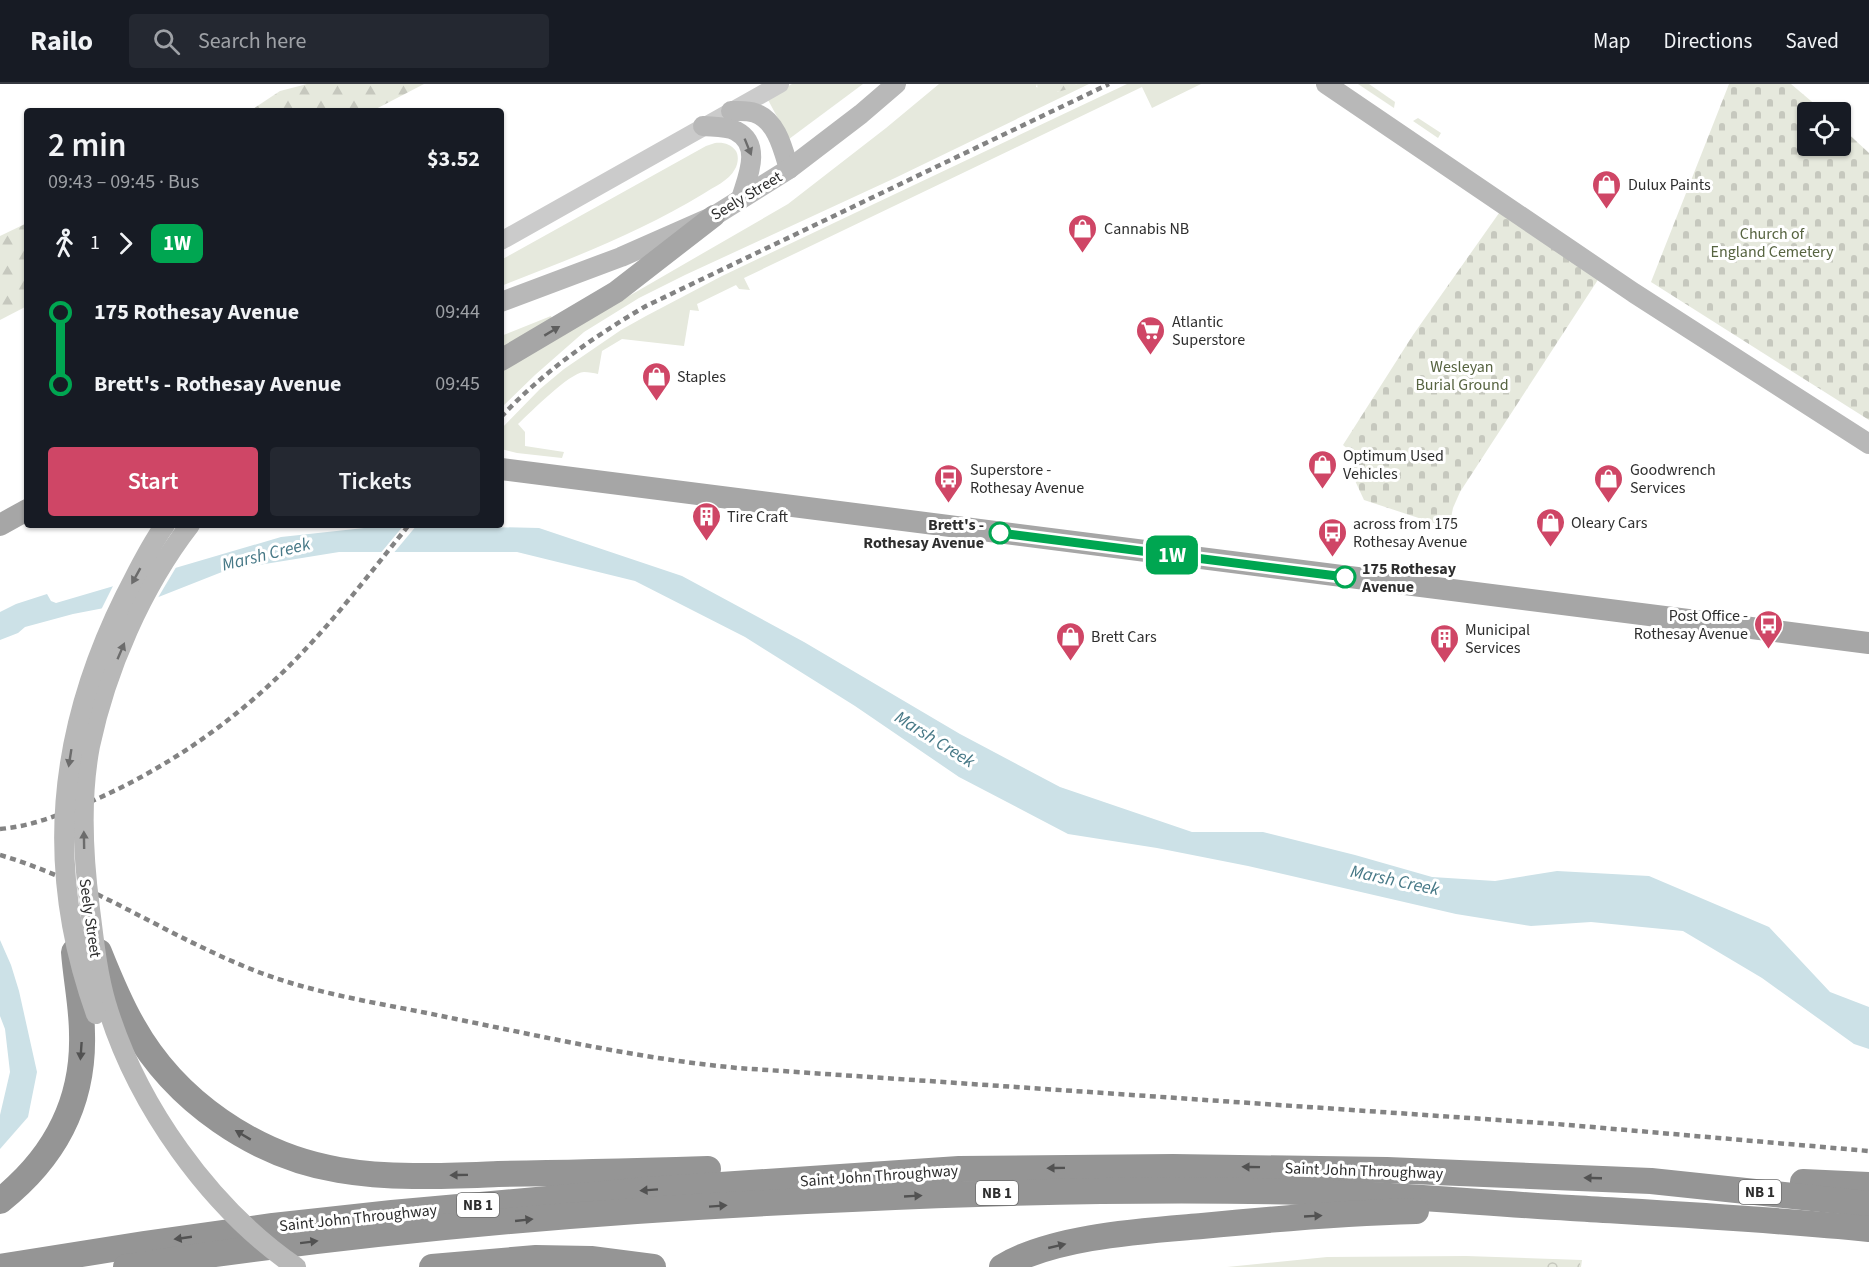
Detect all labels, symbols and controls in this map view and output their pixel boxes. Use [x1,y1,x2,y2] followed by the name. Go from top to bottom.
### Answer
[129,14,549,68] search box
[30,21,93,61] text: Railo
[150,25,183,58] icon: search
[198,25,306,57] text: Search here
[1593,26,1631,56] text: Map
[1664,26,1752,56] text: Directions
[1785,26,1839,56] text: Saved
[1797,102,1851,156] map controls
[1797,102,1851,156] button: locate
[48,122,126,169] text: 2 min
[743,139,753,157] one-way arrow
[427,143,480,175] text: $3.52
[707,166,787,226] street label: Seely Street
[48,168,199,196] text: 09:43 – 09:45 · Bus
[1591,168,1623,210] shop icon: Dulux Paints
[1628,174,1711,196] place label: Dulux Paints
[1067,212,1099,254] shop icon: Cannabis NB
[1104,218,1189,240] place label: Cannabis NB
[1711,223,1834,263] park label: Church of England Cemetery
[48,227,81,260] icon: walk
[109,227,142,260] icon: forward
[163,228,191,258] text: 1W
[90,229,100,257] text: 1
[94,296,299,328] text: 175 Rothesay Avenue
[435,298,480,326] text: 09:44
[1172,311,1245,351] place label: Atlantic Superstore
[1135,314,1167,356] supermarket icon: Atlantic Superstore
[544,326,560,337] one-way arrow
[1415,356,1509,396] park label: Wesleyan Burial Ground
[640,360,672,402] shop icon: Staples
[677,366,726,388] place label: Staples
[94,368,341,400] text: Brett's - Rothesay Avenue
[435,370,480,398] text: 09:45
[1343,445,1444,485] place label: Optimum Used Vehicles
[48,447,258,516] button: Start
[270,447,480,516] button: Tickets
[1306,448,1338,490] shop icon: Optimum Used Vehicles
[970,459,1084,499] place label: Superstore - Rothesay Avenue
[1630,459,1716,499] place label: Goodwrench Services
[933,462,965,504] bus stop icon: Superstore - Rothesay Avenue
[1593,462,1625,504] shop icon: Goodwrench Services
[690,500,722,542] building icon: Tire Craft
[727,506,788,528] place label: Tire Craft
[1534,506,1566,548] shop icon: Oleary Cars
[1571,512,1648,534] place label: Oleary Cars
[1353,513,1467,553] place label: across from 175 Rothesay Avenue
[863,514,984,554] place label: Brett's - Rothesay Avenue
[1316,516,1348,558] bus stop icon: across from 175 Rothesay Avenue
[989,522,1011,544] marker: Brett's - Rothesay Avenue
[219,531,313,578] water label: Marsh Creek
[1145,536,1199,574] line badge: 1W
[1158,540,1186,570] text: 1W
[1361,558,1457,598] place label: 175 Rothesay Avenue
[1334,566,1356,588] marker: 175 Rothesay Avenue
[131,568,141,585] one-way arrow
[1634,605,1748,645] place label: Post Office - Rothesay Avenue
[1753,608,1785,650] bus stop icon: Post Office - Rothesay Avenue
[1465,619,1530,659] place label: Municipal Services
[1054,620,1086,662] shop icon: Brett Cars
[1428,622,1460,664] building icon: Municipal Services
[1091,626,1157,648] place label: Brett Cars
[117,642,126,660] one-way arrow
[890,705,980,774] water label: Marsh Creek
[65,749,74,768] one-way arrow
[79,831,89,850] one-way arrow
[1348,859,1442,902] water label: Marsh Creek
[74,877,106,959] street label: Seely Street
[77,1042,86,1061] one-way arrow
[234,1130,251,1140] one-way arrow
[1284,1157,1444,1185] street label: Saint John Throughway
[799,1159,959,1193] street label: Saint John Throughway
[1047,1163,1066,1173] one-way arrow
[1242,1163,1261,1172] one-way arrow
[450,1170,469,1180] one-way arrow
[1583,1174,1602,1183] one-way arrow
[1739,1180,1781,1204] road number: NB 1
[976,1181,1018,1205] road number: NB 1
[639,1185,658,1194] one-way arrow
[904,1192,923,1201] one-way arrow
[457,1193,499,1217] road number: NB 1
[278,1199,439,1237] street label: Saint John Throughway
[709,1201,728,1210] one-way arrow
[1303,1211,1322,1220] one-way arrow
[515,1215,534,1225] one-way arrow
[174,1234,193,1243] one-way arrow
[300,1238,319,1247] one-way arrow
[1047,1241,1066,1251] one-way arrow

